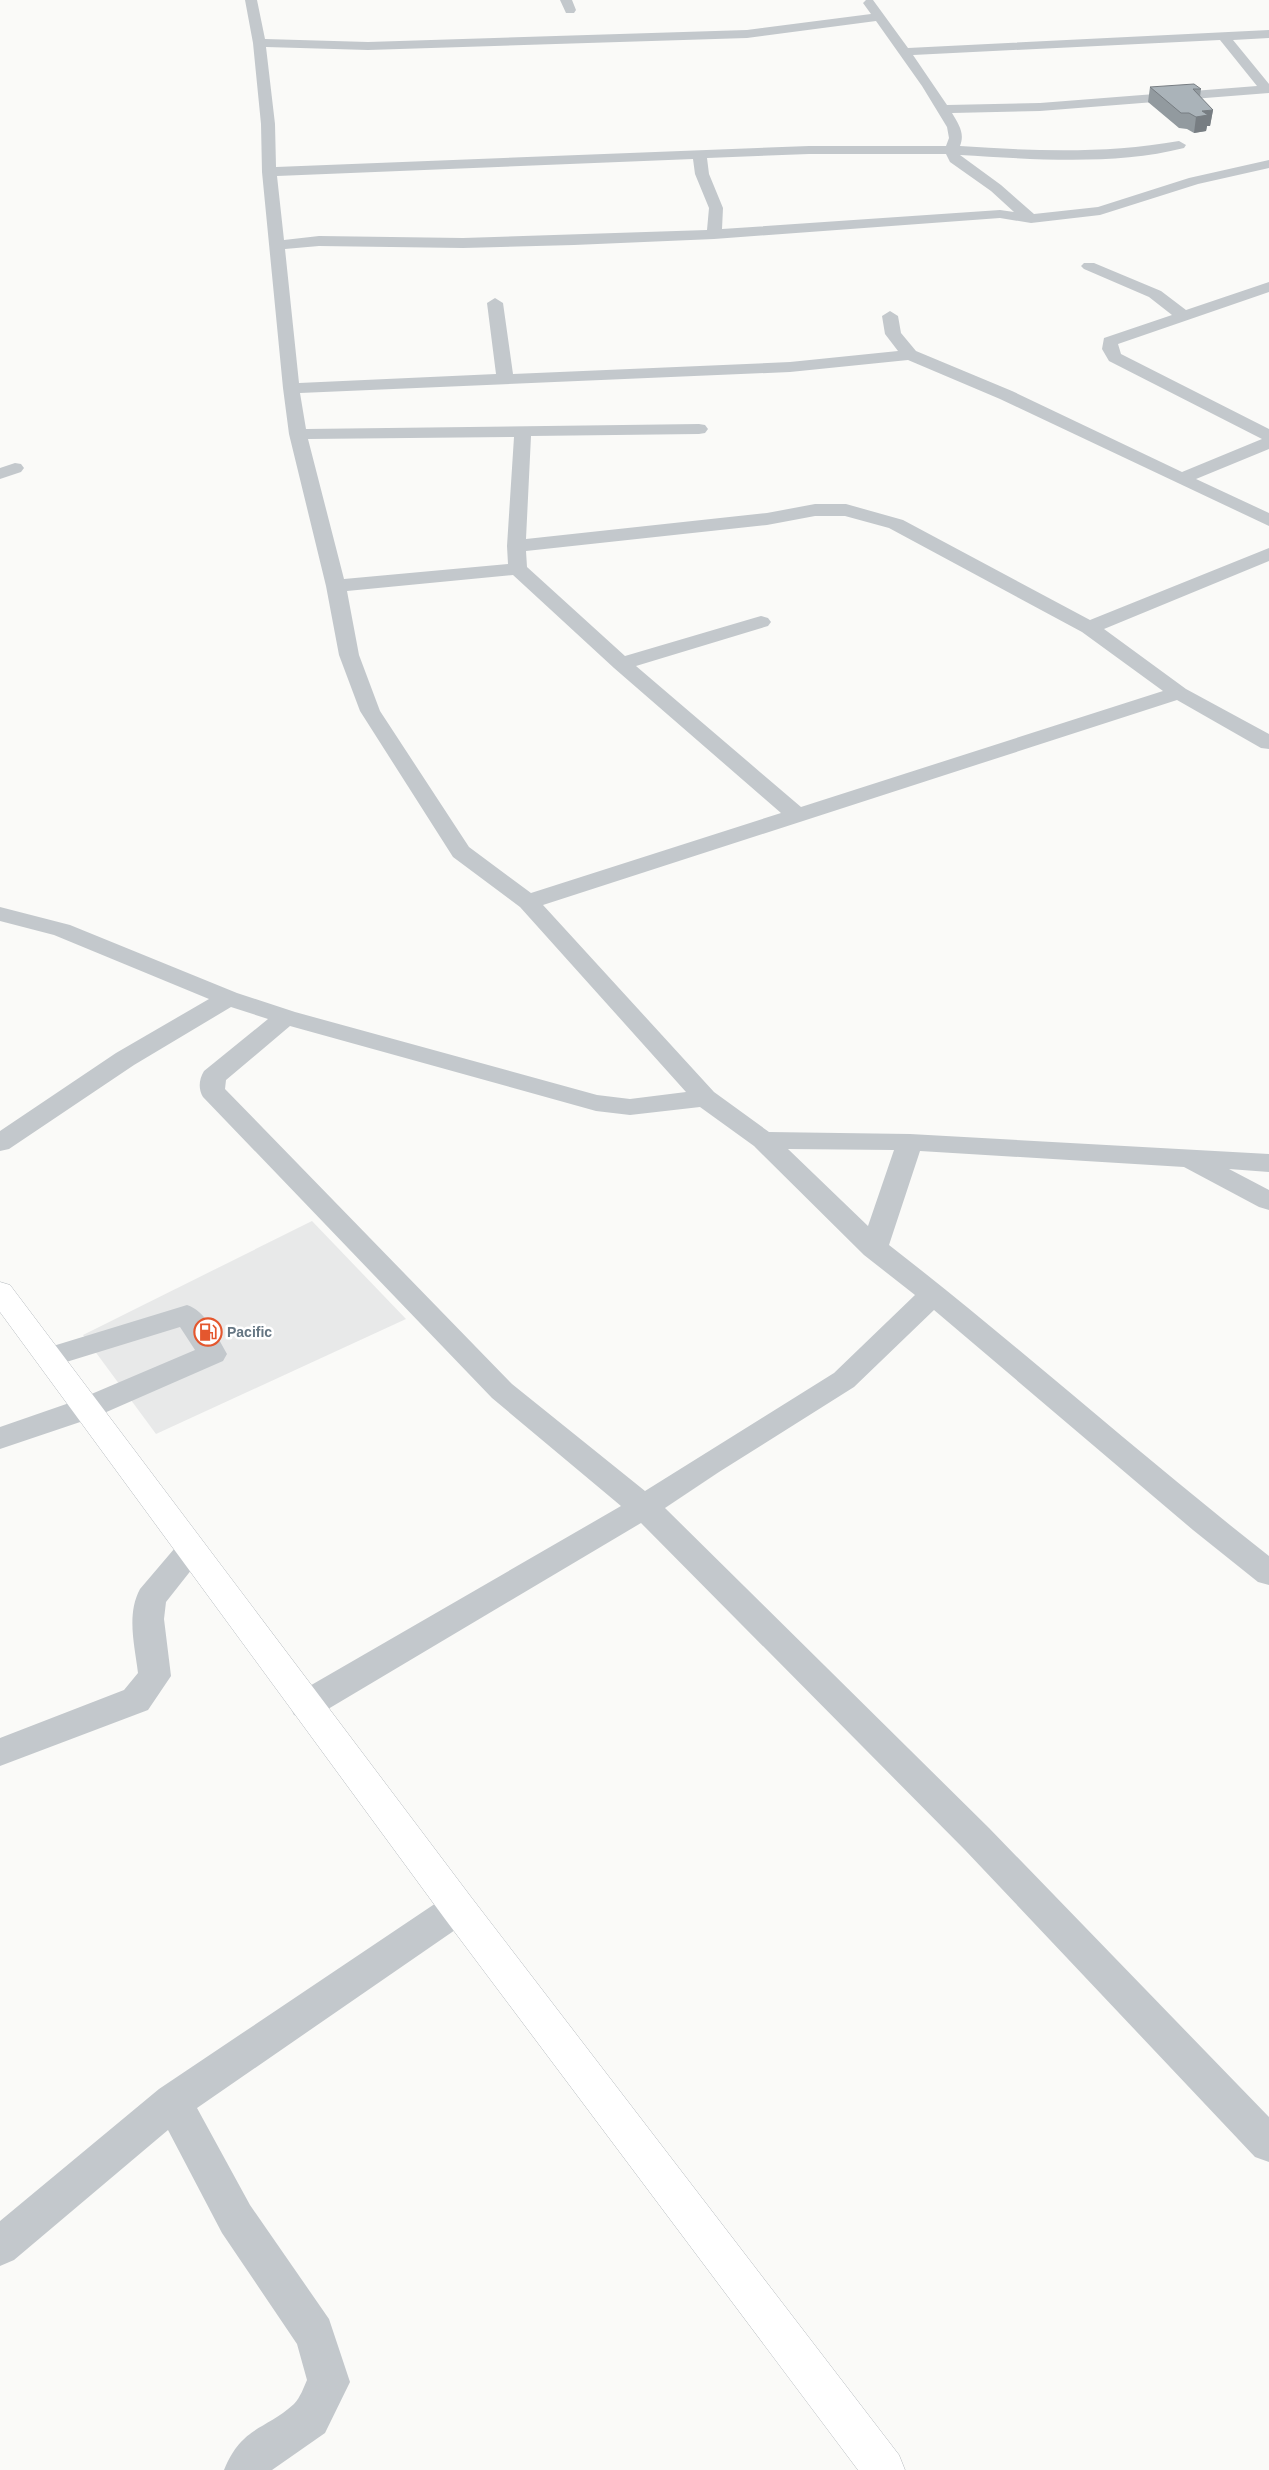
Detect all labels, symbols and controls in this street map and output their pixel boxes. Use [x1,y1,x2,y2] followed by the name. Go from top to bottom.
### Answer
[193,1317,223,1347] fuel station icon: Pacific
[227,1324,272,1340] place label: Pacific

